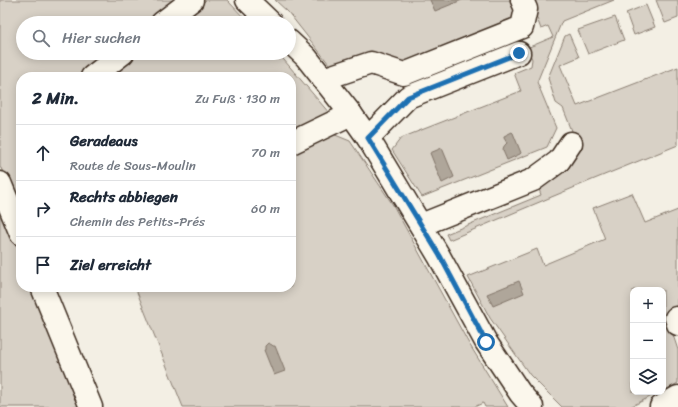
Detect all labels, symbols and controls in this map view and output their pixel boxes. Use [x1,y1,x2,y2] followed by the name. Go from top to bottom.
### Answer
[16,16,296,60] search box
[62,25,141,51] text: Hier suchen
[30,27,52,49] icon: search
[510,44,528,62] route end
[32,83,79,113] text: 2 Min.
[195,87,280,110] text: Zu Fuß · 130 m
[70,128,138,154] text: Geradeaus
[251,141,280,164] text: 70 m
[32,142,54,164] icon: ahead
[70,154,196,177] text: Route de Sous-Moulin
[70,184,178,210] text: Rechts abbiegen
[251,197,280,220] text: 60 m
[32,198,54,220] icon: right
[70,210,205,233] text: Chemin des Petits-Prés
[70,252,151,278] text: Ziel erreicht
[32,254,54,276] icon: arrive
[630,287,666,395] map controls
[630,287,666,323] button: +
[630,323,666,359] button: −
[477,333,495,351] route start
[630,359,666,395] button: layers

